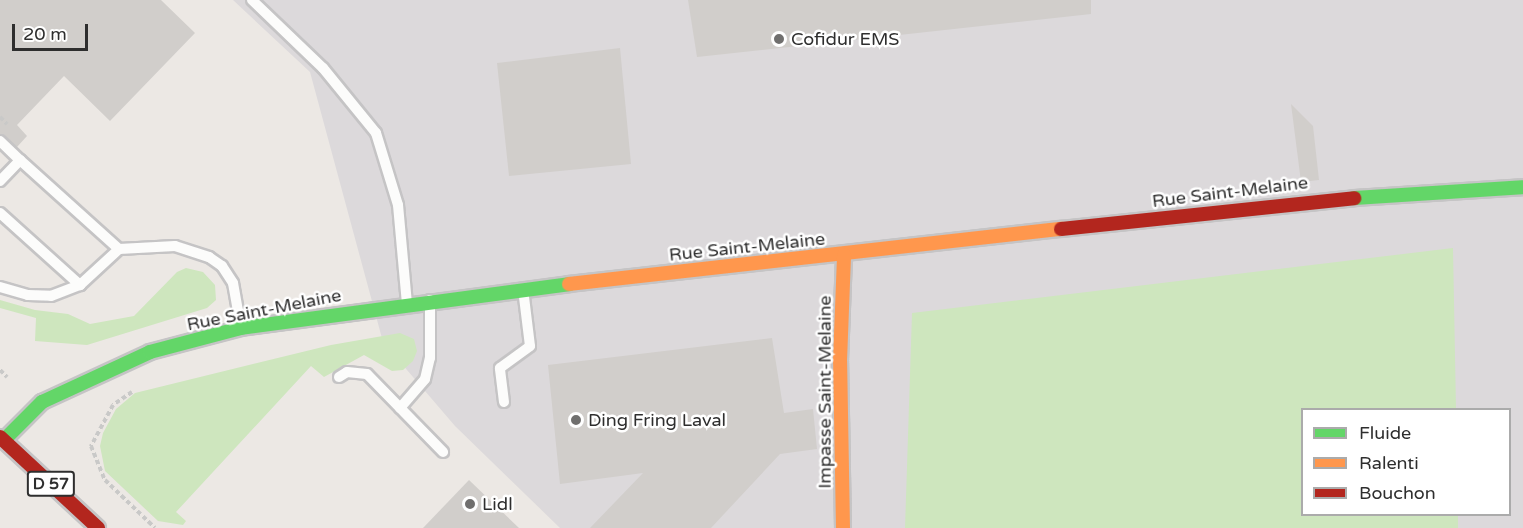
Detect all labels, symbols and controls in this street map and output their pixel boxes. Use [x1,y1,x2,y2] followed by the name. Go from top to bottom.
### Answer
[15,12,92,50] scale bar
[23,23,67,45] text: 20 m
[791,28,899,50] place label: Cofidur EMS
[772,32,786,46] marker: Cofidur EMS
[1151,172,1309,212] street label: Rue Saint-Melaine
[668,228,826,266] street label: Rue Saint-Melaine
[185,284,343,336] street label: Rue Saint-Melaine
[814,295,836,489] street label: Impasse Saint-Melaine
[1301,408,1511,516] legend
[588,409,726,431] place label: Ding Fring Laval
[569,413,583,427] marker: Ding Fring Laval
[1359,422,1411,444] text: Fluide
[1359,452,1419,474] text: Ralenti
[26,471,76,497] road number: D 57
[1359,482,1436,504] text: Bouchon
[482,493,513,515] place label: Lidl
[463,497,477,511] marker: Lidl

